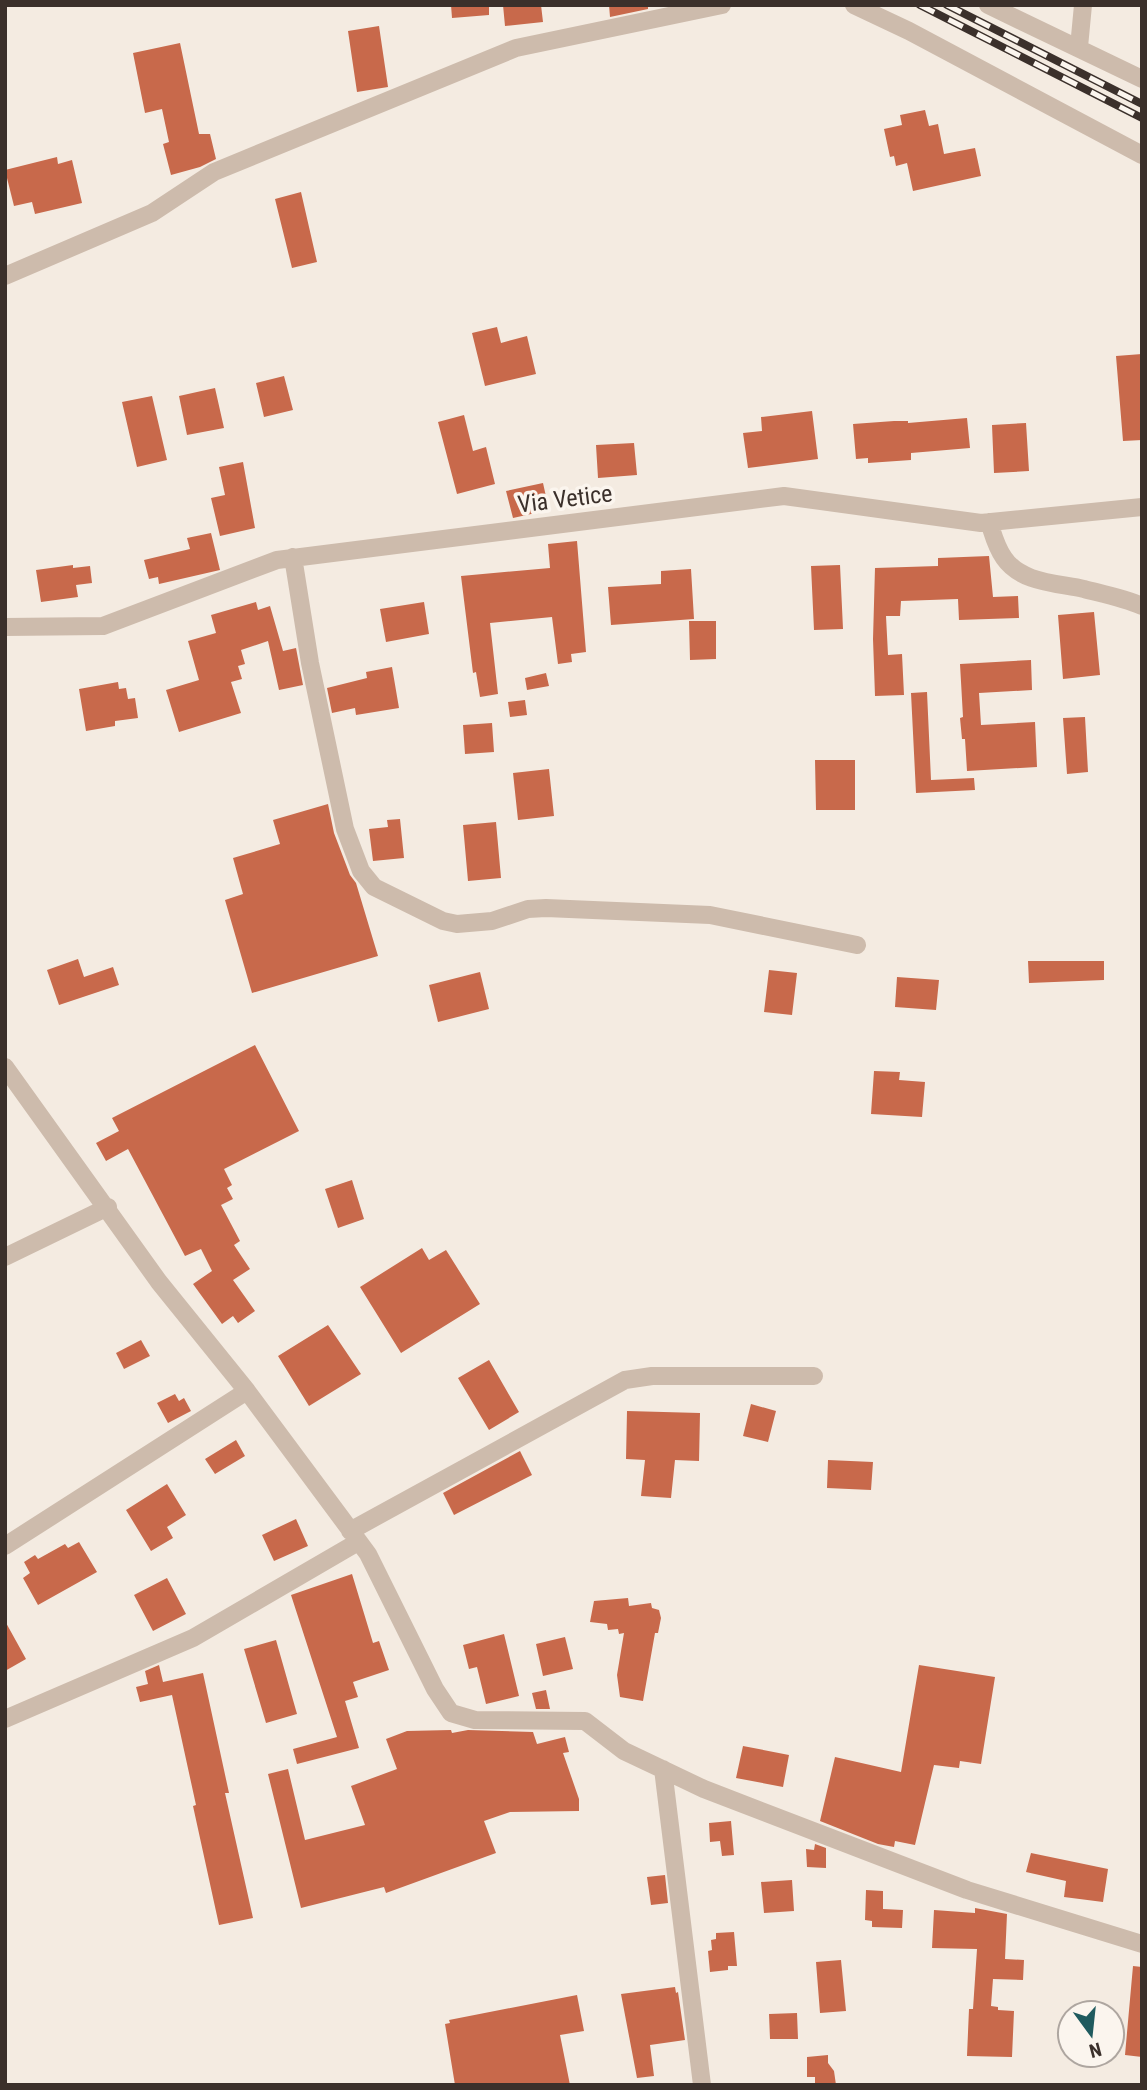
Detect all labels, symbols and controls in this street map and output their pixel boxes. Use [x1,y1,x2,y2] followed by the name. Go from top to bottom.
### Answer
[516,479,614,519] street label: Via Vetice
[1056,1999,1126,2069] north arrow
[1087,2037,1104,2063] text: N

